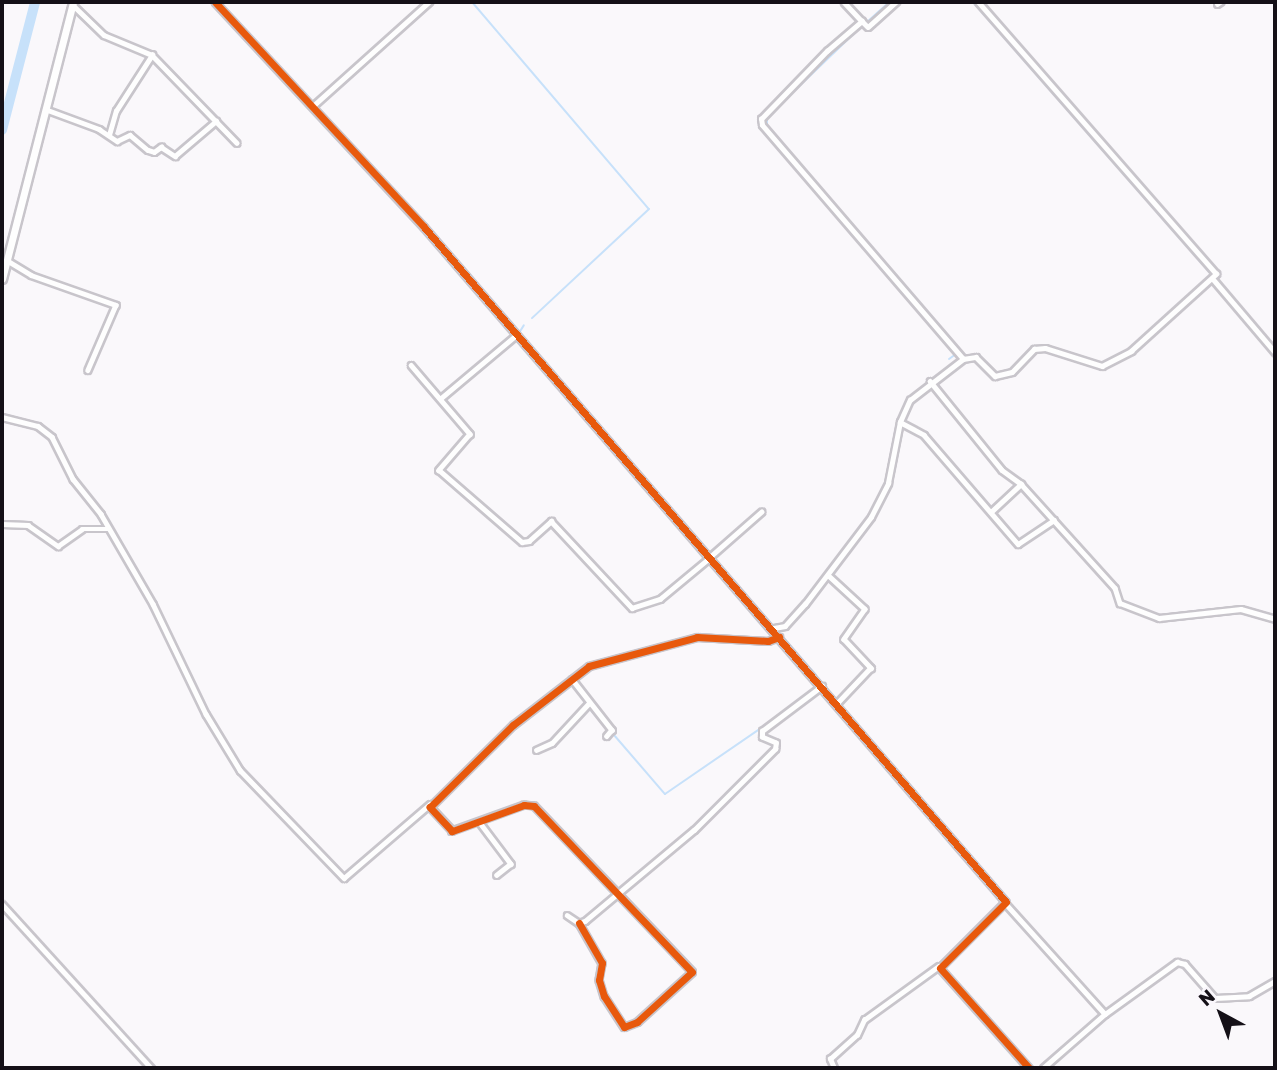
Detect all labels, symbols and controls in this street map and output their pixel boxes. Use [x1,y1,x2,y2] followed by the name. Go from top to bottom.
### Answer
[1186,979,1256,1049] north arrow
[1194,985,1220,1011] text: N

